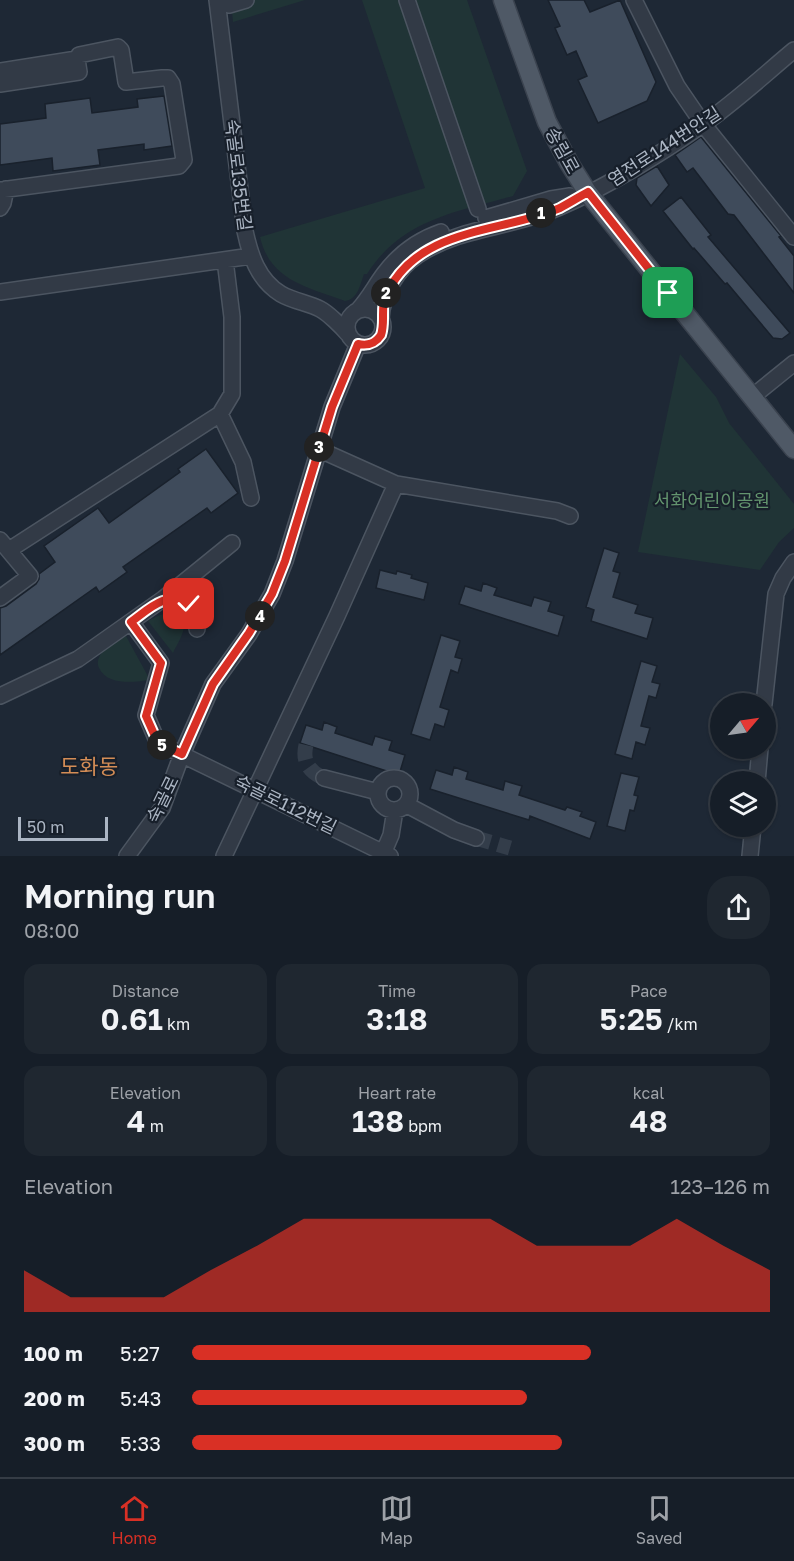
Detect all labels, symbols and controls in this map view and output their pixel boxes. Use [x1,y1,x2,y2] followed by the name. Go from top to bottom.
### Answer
[603,101,725,191] street label: 염전로144번안길
[221,118,257,232] street label: 숙골로135번길
[541,123,585,177] street label: 송림로
[526,198,556,228] pin: 1
[537,203,545,223] text: 1
[642,267,693,318] pin
[651,276,684,309] icon: arrive
[371,278,401,308] pin: 2
[381,283,391,303] text: 2
[304,432,334,462] pin: 3
[314,437,324,457] text: 3
[654,489,770,511] park label: 서화어린이공원
[163,578,214,629] pin
[172,587,205,620] icon: check
[245,601,275,631] pin: 4
[255,606,265,626] text: 4
[710,693,776,759] north arrow
[710,693,776,837] map controls
[147,730,177,760] pin: 5
[157,735,167,755] text: 5
[60,753,118,779] district label: 도화동
[231,770,341,838] street label: 숙골로112번길
[710,771,776,837] button: layers
[141,772,183,826] street label: 숙골로
[18,814,108,842] scale bar
[27,817,64,837] text: 50 m
[24,876,216,915] text: Morning run
[707,876,770,939] button: share
[24,918,79,942] text: 08:00
[112,981,179,1001] text: Distance
[378,981,416,1001] text: Time
[630,981,667,1001] text: Pace
[101,1001,163,1037] text: 0.61
[366,1001,428,1037] text: 3:18
[600,1001,663,1037] text: 5:25
[163,1014,190,1034] text: km
[663,1014,698,1034] text: /km
[110,1083,181,1103] text: Elevation
[358,1083,436,1103] text: Heart rate
[633,1083,664,1103] text: kcal
[127,1103,146,1139] text: 4
[352,1103,404,1139] text: 138
[630,1103,668,1139] text: 48
[146,1116,164,1136] text: m
[404,1116,442,1136] text: bpm
[24,1174,113,1198] text: Elevation
[670,1174,770,1198] text: 123–126 m
[24,1341,83,1365] text: 100 m
[120,1341,160,1365] text: 5:27
[24,1386,85,1410] text: 200 m
[120,1386,162,1410] text: 5:43
[24,1431,85,1455] text: 300 m
[120,1431,161,1455] text: 5:33
[112,1492,157,1548] tab: Home
[380,1492,413,1548] tab: Map
[636,1492,682,1548] tab: Saved

